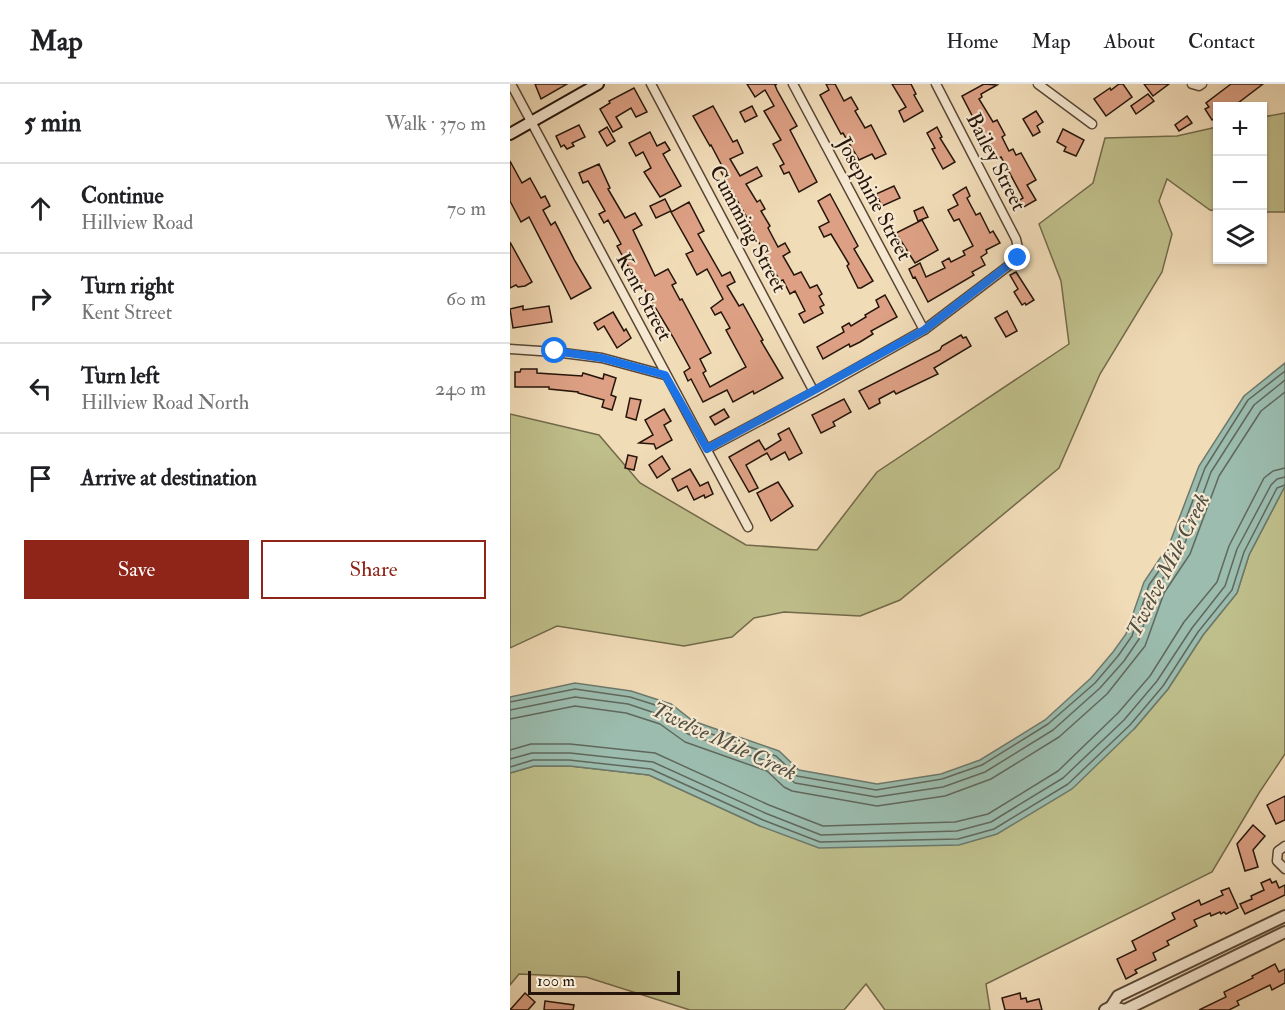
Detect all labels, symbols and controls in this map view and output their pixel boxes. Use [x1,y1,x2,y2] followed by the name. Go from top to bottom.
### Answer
[30,24,83,59] text: Map
[946,28,998,55] text: Home
[1031,28,1071,55] text: Map
[1104,28,1155,55] text: About
[1188,28,1255,55] text: Contact
[1213,102,1267,264] map controls
[1213,102,1267,156] button: +
[24,107,81,139] text: 5 min
[960,108,1032,216] street label: Bailey Street
[385,111,486,136] text: Walk · 370 m
[830,132,918,266] street label: Josephine Street
[1213,156,1267,210] button: −
[703,161,793,298] street label: Cumming Street
[81,182,164,210] text: Continue
[24,192,57,225] icon: ahead
[447,196,486,221] text: 70 m
[81,210,193,235] text: Hillview Road
[1213,210,1267,264] button: layers
[1004,244,1030,270] route end
[610,248,678,346] street label: Kent Street
[81,272,174,300] text: Turn right
[24,282,57,315] icon: right
[446,286,486,311] text: 60 m
[81,300,172,325] text: Kent Street
[541,337,567,363] route start
[81,362,160,390] text: Turn left
[24,372,57,405] icon: left
[435,376,486,401] text: 240 m
[81,390,249,415] text: Hillview Road North
[24,462,57,495] icon: arrive
[81,464,257,492] text: Arrive at destination
[1120,489,1216,641] water label: Twelve Mile Creek
[24,540,249,599] button: Save
[261,540,486,599] button: Share
[647,695,801,787] water label: Twelve Mile Creek
[528,968,680,996] scale bar
[537,971,575,991] text: 100 m

